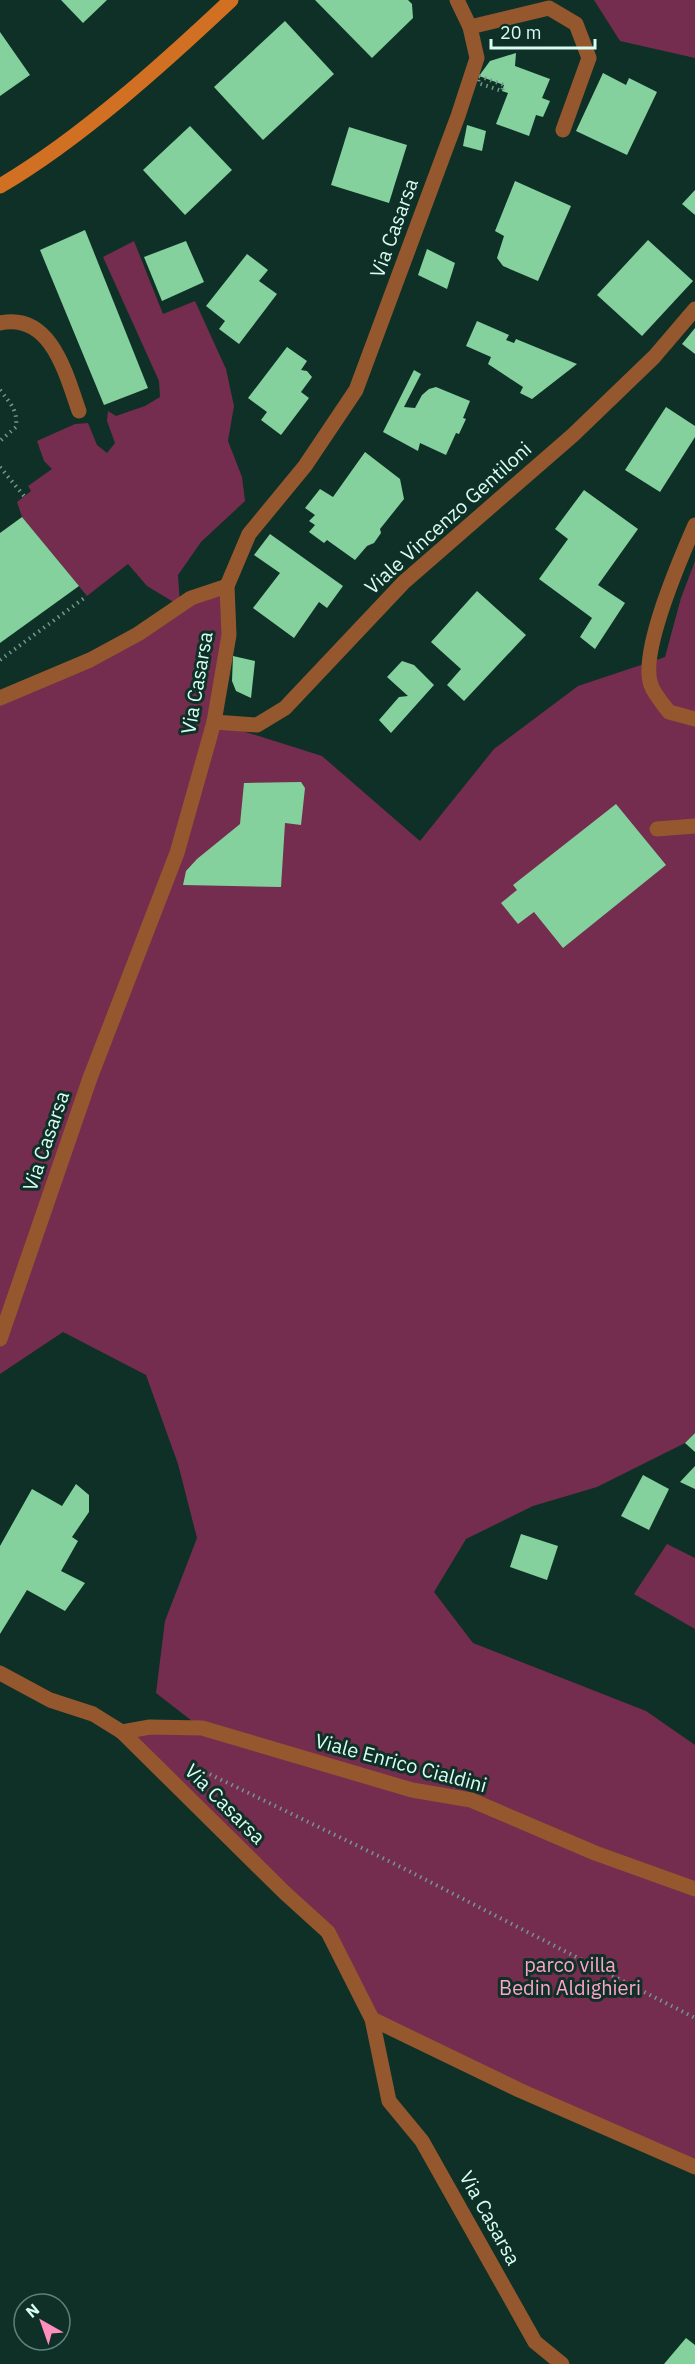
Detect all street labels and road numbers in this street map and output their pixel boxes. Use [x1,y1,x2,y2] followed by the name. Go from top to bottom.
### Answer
[363,174,424,281] street label: Via Casarsa
[358,435,537,600] street label: Viale Vincenzo Gentiloni
[174,629,219,736] street label: Via Casarsa
[16,1087,75,1194] street label: Via Casarsa
[312,1727,490,1798] street label: Viale Enrico Cialdini
[179,1757,272,1850] street label: Via Casarsa
[453,2166,528,2270] street label: Via Casarsa

